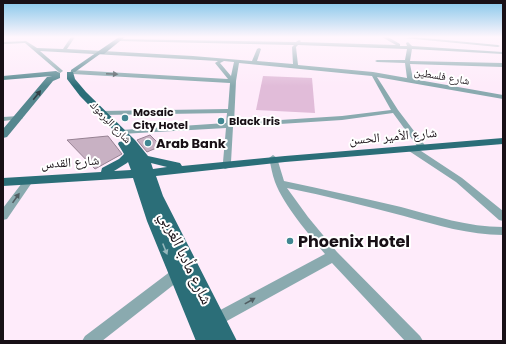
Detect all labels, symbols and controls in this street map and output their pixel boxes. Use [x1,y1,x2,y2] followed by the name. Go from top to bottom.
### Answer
[413,63,471,89] street label: شارع فلسطين
[106,71,118,78] one-way arrow
[32,90,41,101] one-way arrow
[87,97,135,147] street label: شارع اليرموك
[133,104,188,133] place label: Mosaic City Hotel
[120,113,130,123] marker: Mosaic City Hotel
[229,113,280,129] place label: Black Iris
[216,116,226,126] marker: Black Iris
[348,123,438,149] street label: شارع الأمير الحسن
[156,134,226,153] place label: Arab Bank
[143,138,153,148] marker: Arab Bank
[40,150,100,174] street label: شارع القدس
[12,193,20,204] one-way arrow
[153,208,218,309] street label: شارع مأدبا الغربي
[298,230,410,253] place label: Phoenix Hotel
[285,236,295,246] marker: Phoenix Hotel
[163,244,169,256] one-way arrow
[245,298,256,304] one-way arrow

